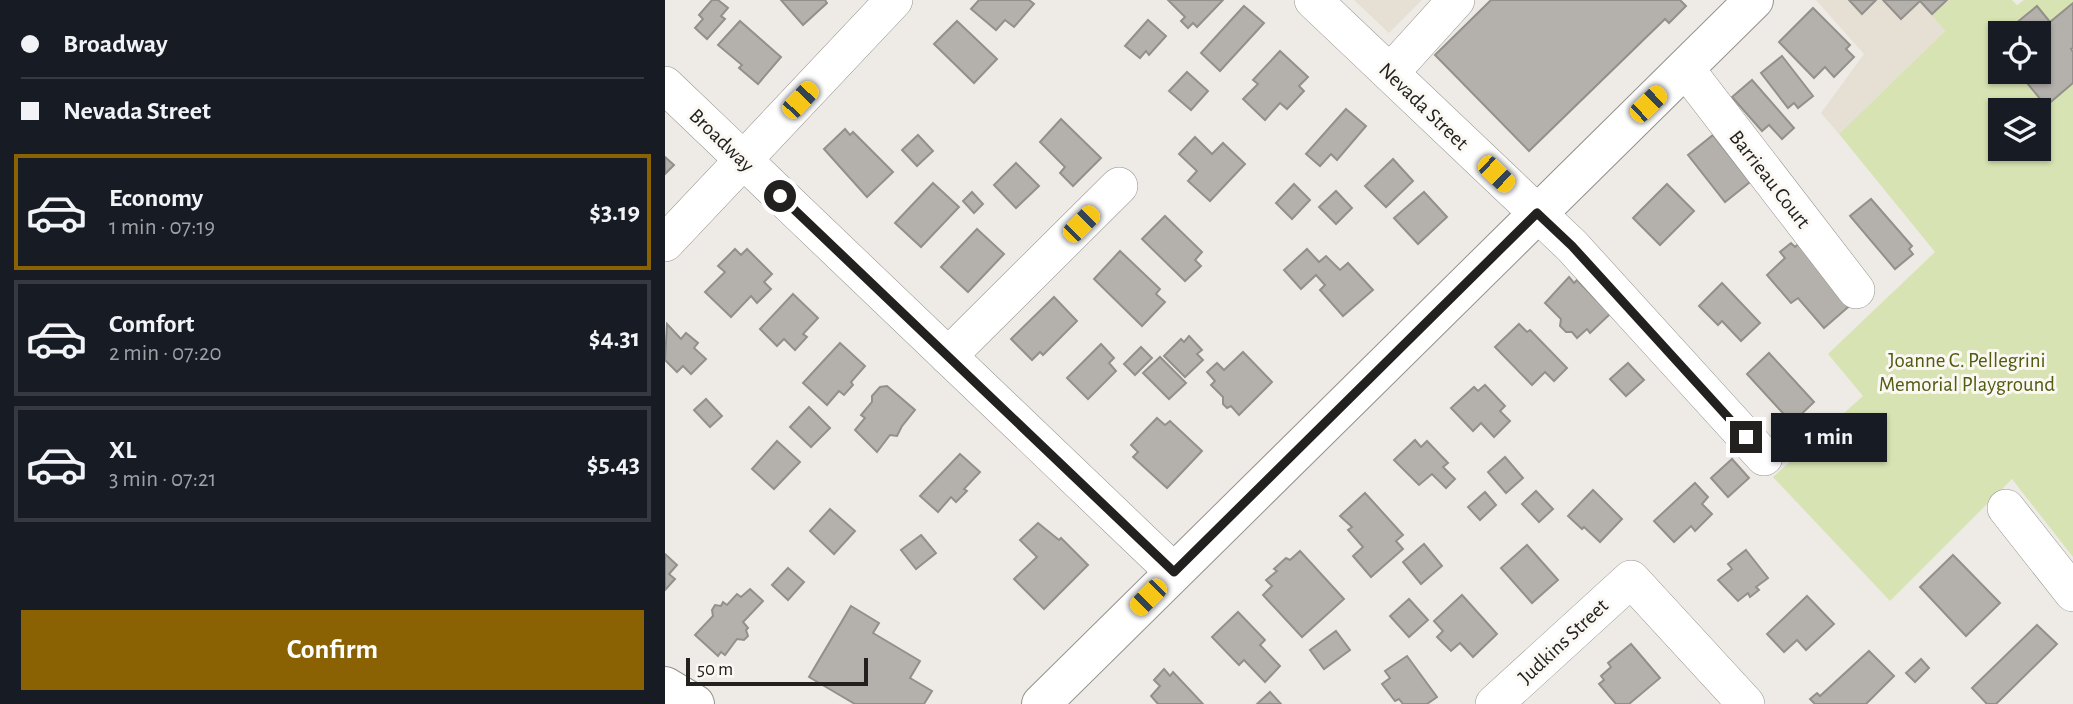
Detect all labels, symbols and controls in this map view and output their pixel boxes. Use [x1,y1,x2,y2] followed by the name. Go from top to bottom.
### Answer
[1988,21,2051,161] map controls
[1988,21,2051,84] button: locate
[63,31,168,57] text: Broadway
[1375,59,1473,154] street label: Nevada Street
[778,77,823,123] car
[1626,82,1671,126] car
[63,98,211,124] text: Nevada Street
[1988,98,2051,161] button: layers
[685,105,758,176] street label: Broadway
[1725,126,1814,232] street label: Barrieau Court
[1474,152,1519,196] car
[764,180,796,212] route start
[25,181,88,244] icon: car
[109,185,203,211] text: Economy
[589,199,640,225] text: $3.19
[1059,202,1104,246] car
[109,216,215,239] text: 1 min · 07:19
[25,307,88,370] icon: car
[109,311,194,337] text: Comfort
[589,325,640,351] text: $4.31
[109,342,222,365] text: 2 min · 07:20
[1879,350,2055,395] park label: Joanne C. Pellegrini Memorial Playground
[1771,412,1886,462] callout: 1 min
[1730,421,1762,453] route end
[1805,426,1853,449] text: 1 min
[25,433,88,496] icon: car
[109,437,136,463] text: XL
[587,451,640,477] text: $5.43
[109,468,216,491] text: 3 min · 07:21
[1126,575,1171,619] car
[1514,595,1612,688] street label: Judkins Street
[21,610,644,690] button: Confirm
[686,655,868,687] scale bar
[697,660,733,679] text: 50 m

